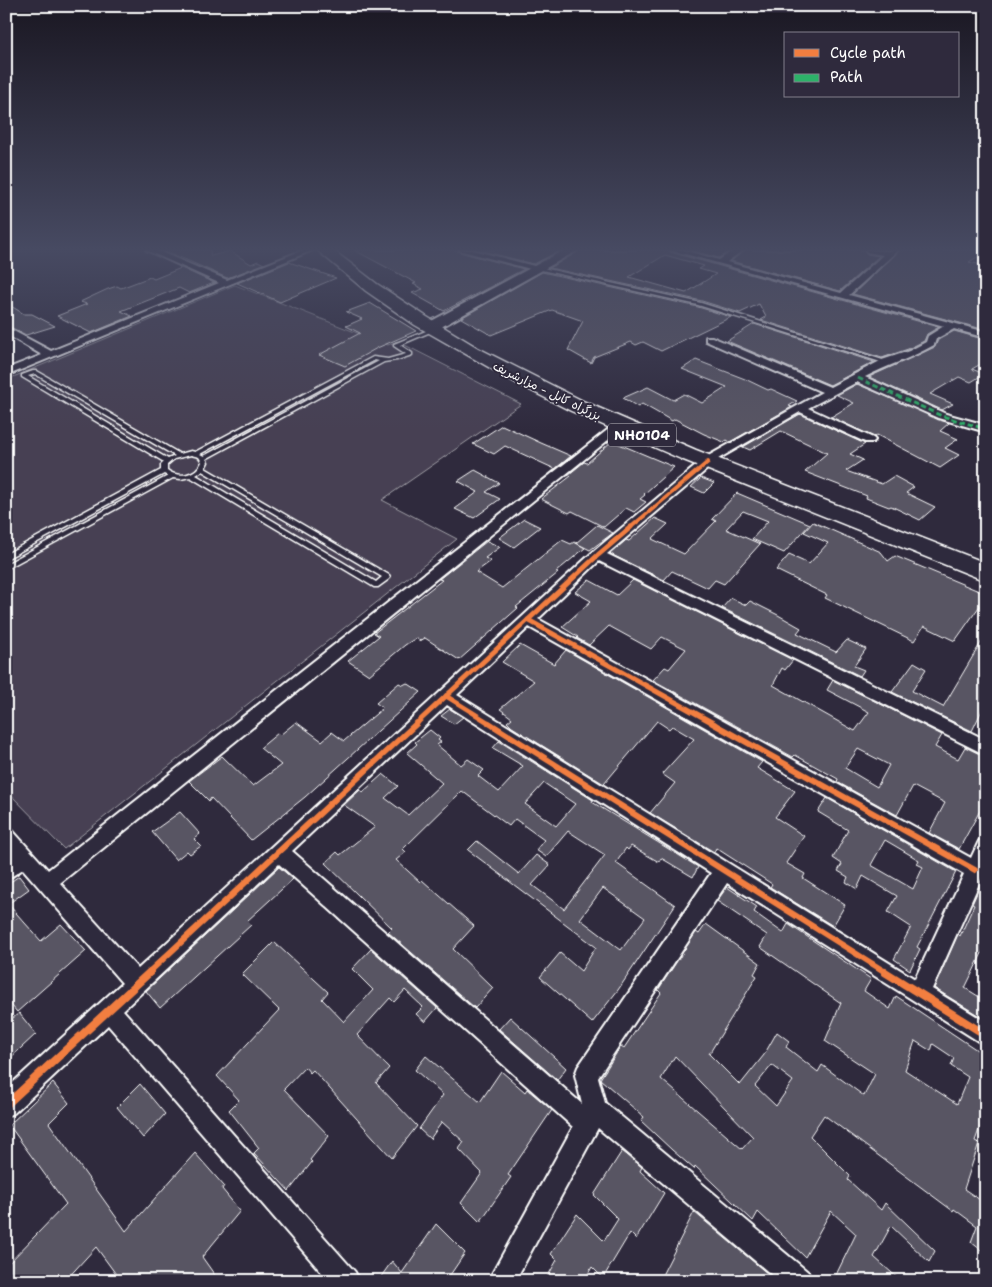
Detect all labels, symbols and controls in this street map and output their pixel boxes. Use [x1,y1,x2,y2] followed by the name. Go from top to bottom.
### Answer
[784,32,960,98] legend
[830,43,906,63] text: Cycle path
[830,67,863,87] text: Path
[490,358,604,424] street label: بزرگراه کابل - مزارشریف
[608,424,676,446] road number: NH0104

